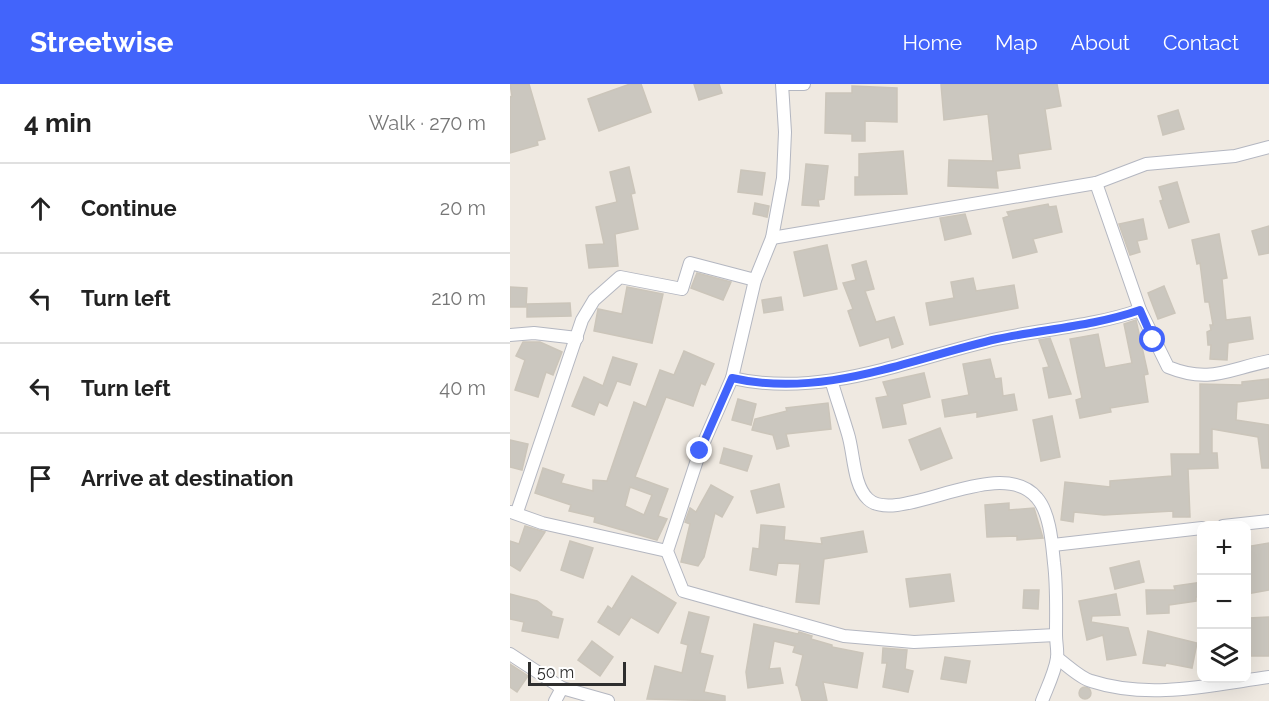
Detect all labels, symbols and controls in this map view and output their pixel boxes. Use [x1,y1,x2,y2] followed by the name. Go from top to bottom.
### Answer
[30,26,174,59] text: Streetwise
[903,30,962,55] text: Home
[995,30,1038,55] text: Map
[1071,30,1130,55] text: About
[1163,30,1239,55] text: Contact
[24,108,92,138] text: 4 min
[368,111,486,135] text: Walk · 270 m
[24,192,57,225] icon: ahead
[81,195,177,221] text: Continue
[440,196,486,220] text: 20 m
[24,282,57,315] icon: left
[81,285,171,311] text: Turn left
[431,286,486,310] text: 210 m
[1139,326,1165,352] route start
[24,372,57,405] icon: left
[81,375,171,401] text: Turn left
[439,376,486,400] text: 40 m
[686,437,712,463] route end
[24,462,57,495] icon: arrive
[81,465,294,491] text: Arrive at destination
[1197,521,1251,683] map controls
[1197,521,1251,575] button: +
[1197,575,1251,629] button: −
[1197,629,1251,683] button: layers
[528,659,626,686] scale bar
[537,663,574,682] text: 50 m

